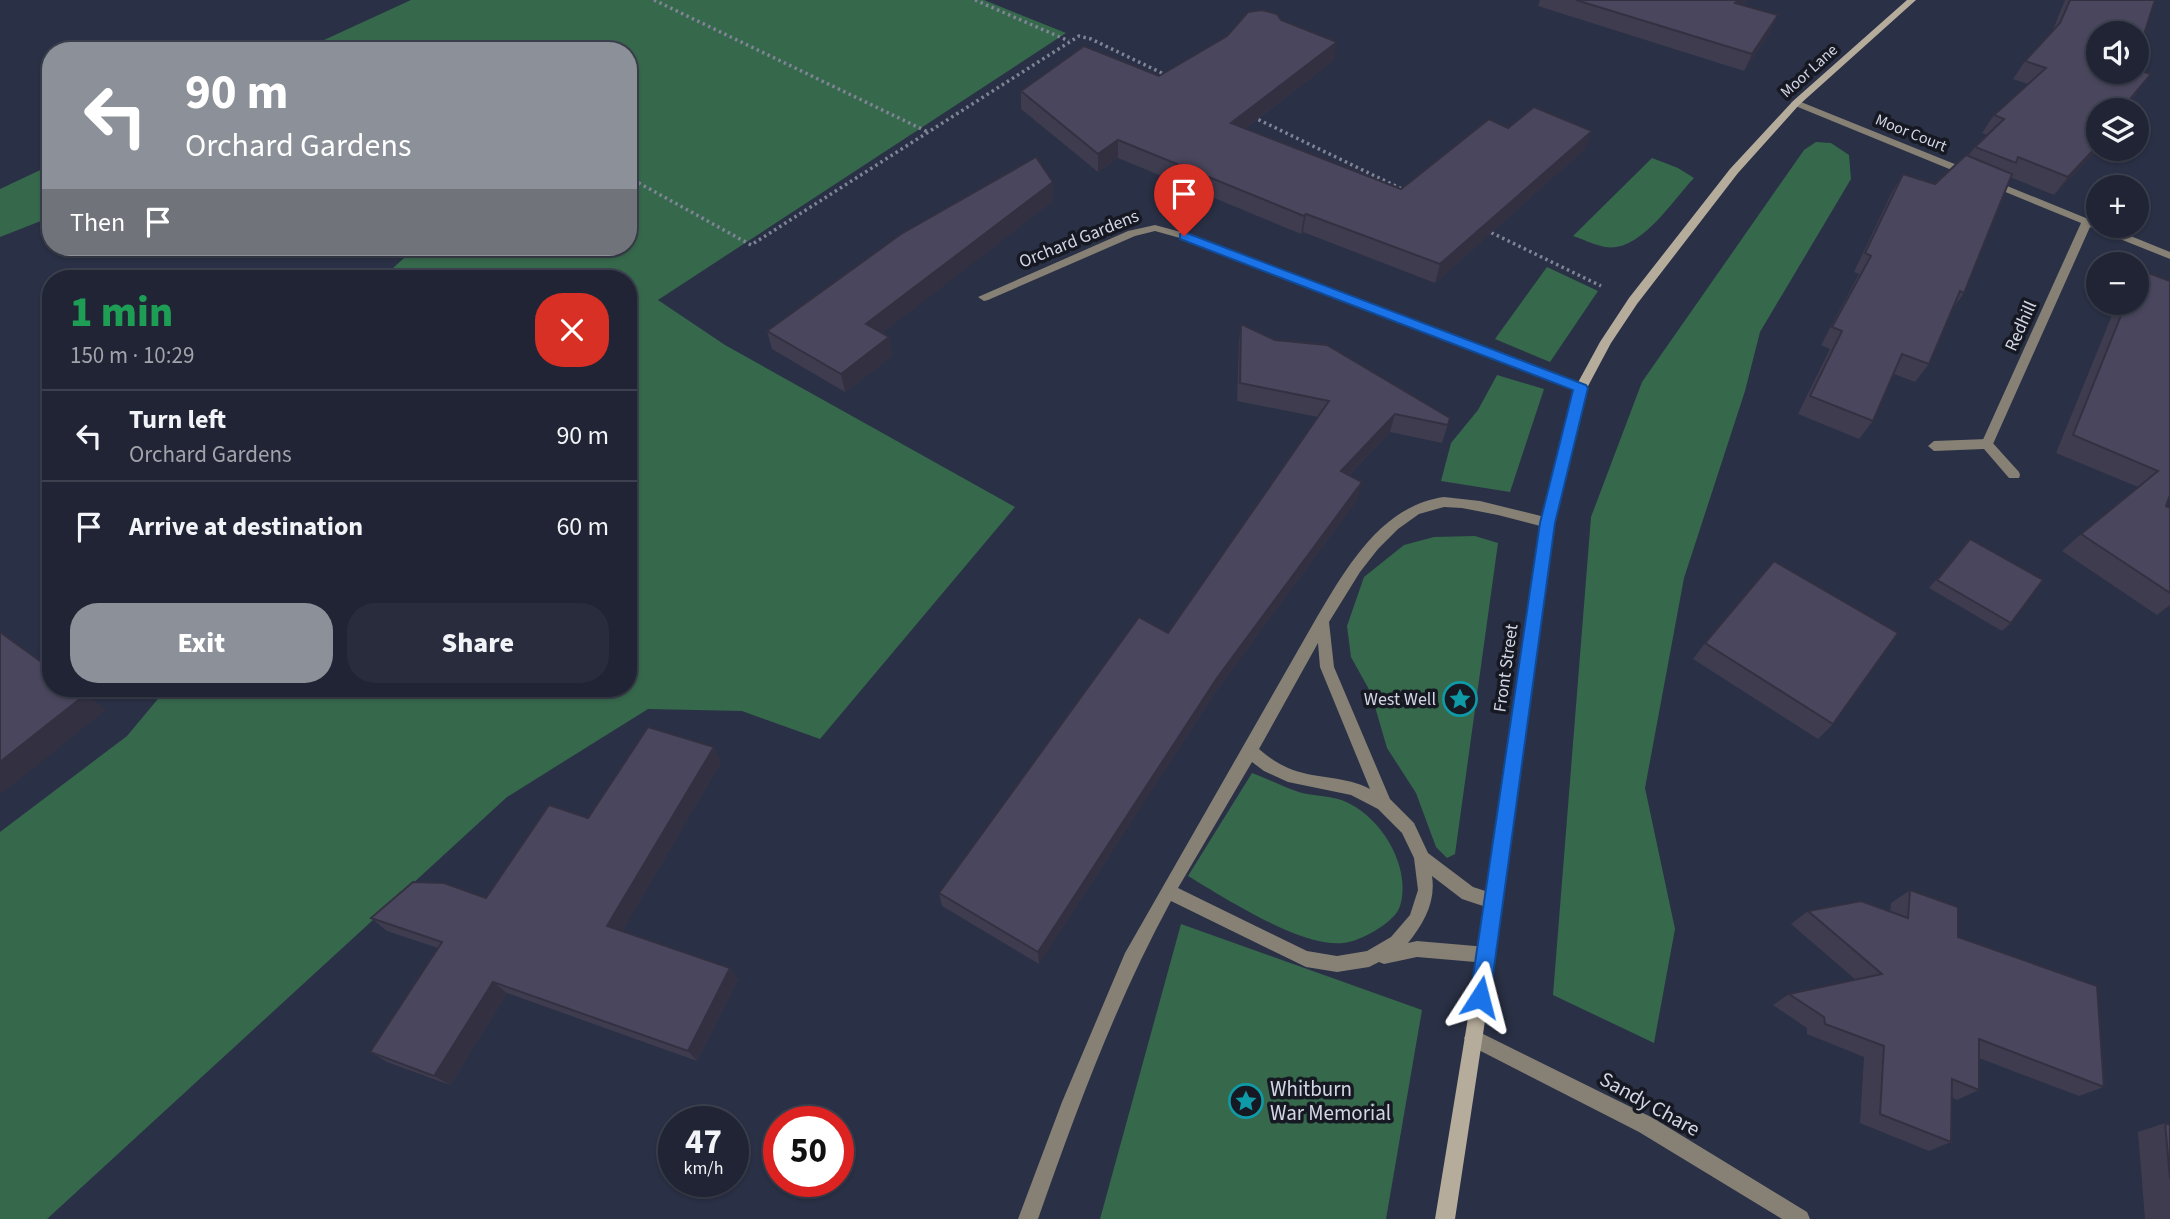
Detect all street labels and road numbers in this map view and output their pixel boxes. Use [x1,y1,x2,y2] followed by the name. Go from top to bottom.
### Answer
[1776,39,1843,103] street label: Moor Lane
[1872,109,1951,158] street label: Moor Court
[1015,204,1143,274] street label: Orchard Gardens
[1999,297,2043,355] street label: Redhill
[1487,622,1525,714] street label: Front Street
[1594,1064,1706,1144] street label: Sandy Chare

